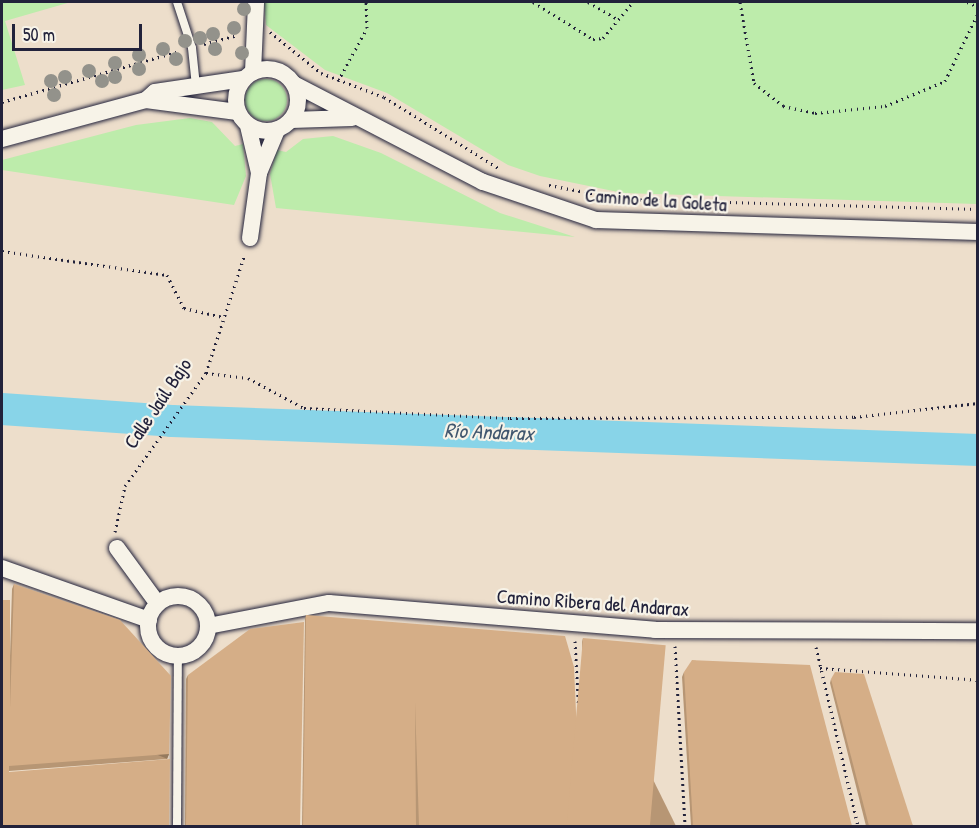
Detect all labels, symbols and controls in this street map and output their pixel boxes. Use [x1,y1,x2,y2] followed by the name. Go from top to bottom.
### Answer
[15,12,146,50] scale bar
[23,22,55,47] text: 50 m
[584,182,728,216] street label: Camino de la Goleta
[118,353,196,453] street label: Calle Jaúl Bajo
[444,418,534,446] water label: Río Andarax
[496,583,690,621] street label: Camino Ribera del Andarax

